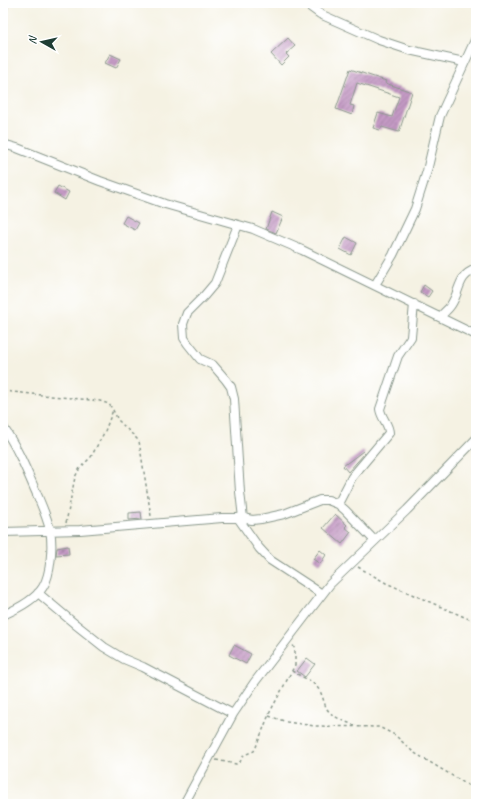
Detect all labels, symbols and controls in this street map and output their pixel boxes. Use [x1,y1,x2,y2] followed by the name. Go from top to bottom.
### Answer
[22,22,62,62] north arrow
[25,34,40,45] text: N

